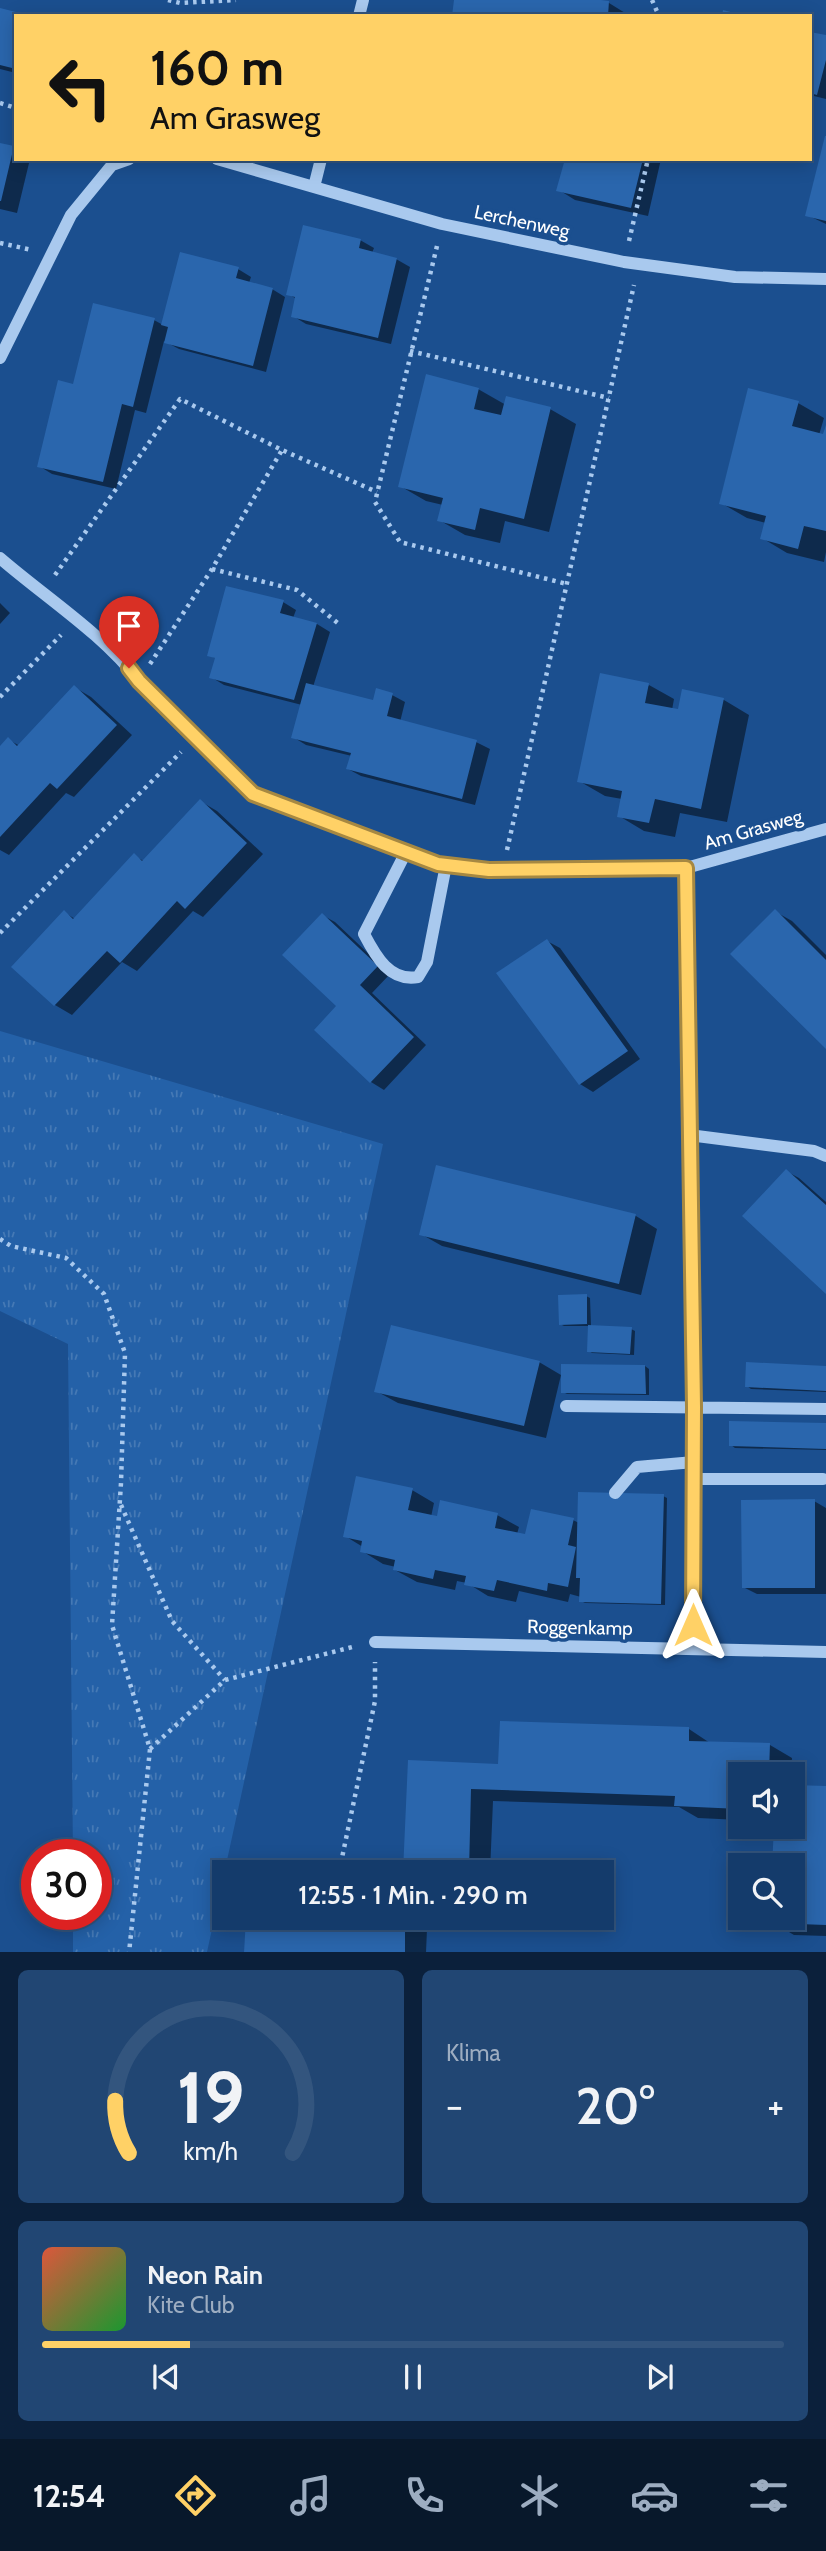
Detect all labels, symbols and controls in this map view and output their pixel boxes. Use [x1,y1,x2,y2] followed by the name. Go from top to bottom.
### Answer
[150,38,284,97] text: 160 m
[35,42,126,133] icon: left
[150,98,320,137] text: Am Grasweg
[472,200,572,243] street label: Lerchenweg
[99,596,159,668] pin
[110,607,148,645] icon: arrive
[701,804,805,854] street label: Am Grasweg
[656,1588,730,1662] position arrow
[527,1615,633,1640] street label: Roggenkamp
[728,1762,805,1930] map controls
[728,1762,805,1839] button: sound
[21,1839,112,1930] speed limit sign: 30
[728,1853,805,1930] button: search
[298,1879,528,1911] text: 12:55 · 1 Min. · 290 m
[446,2039,501,2067] text: Klima
[177,2053,245,2141] text: 19
[575,2074,655,2137] text: 20°
[446,2082,463,2129] text: −
[767,2082,784,2129] text: +
[184,2135,238,2165] text: km/h
[147,2259,263,2291] text: Neon Rain
[147,2291,234,2319] text: Kite Club
[147,2358,185,2396] icon: previous
[394,2358,432,2396] icon: pause
[641,2358,679,2396] icon: next
[171,2471,220,2520] icon: directions
[286,2471,335,2520] icon: music
[400,2471,449,2520] icon: phone
[515,2471,564,2520] icon: climate
[630,2471,679,2520] icon: car
[744,2471,793,2520] icon: filters
[33,2476,106,2515] text: 12:54

